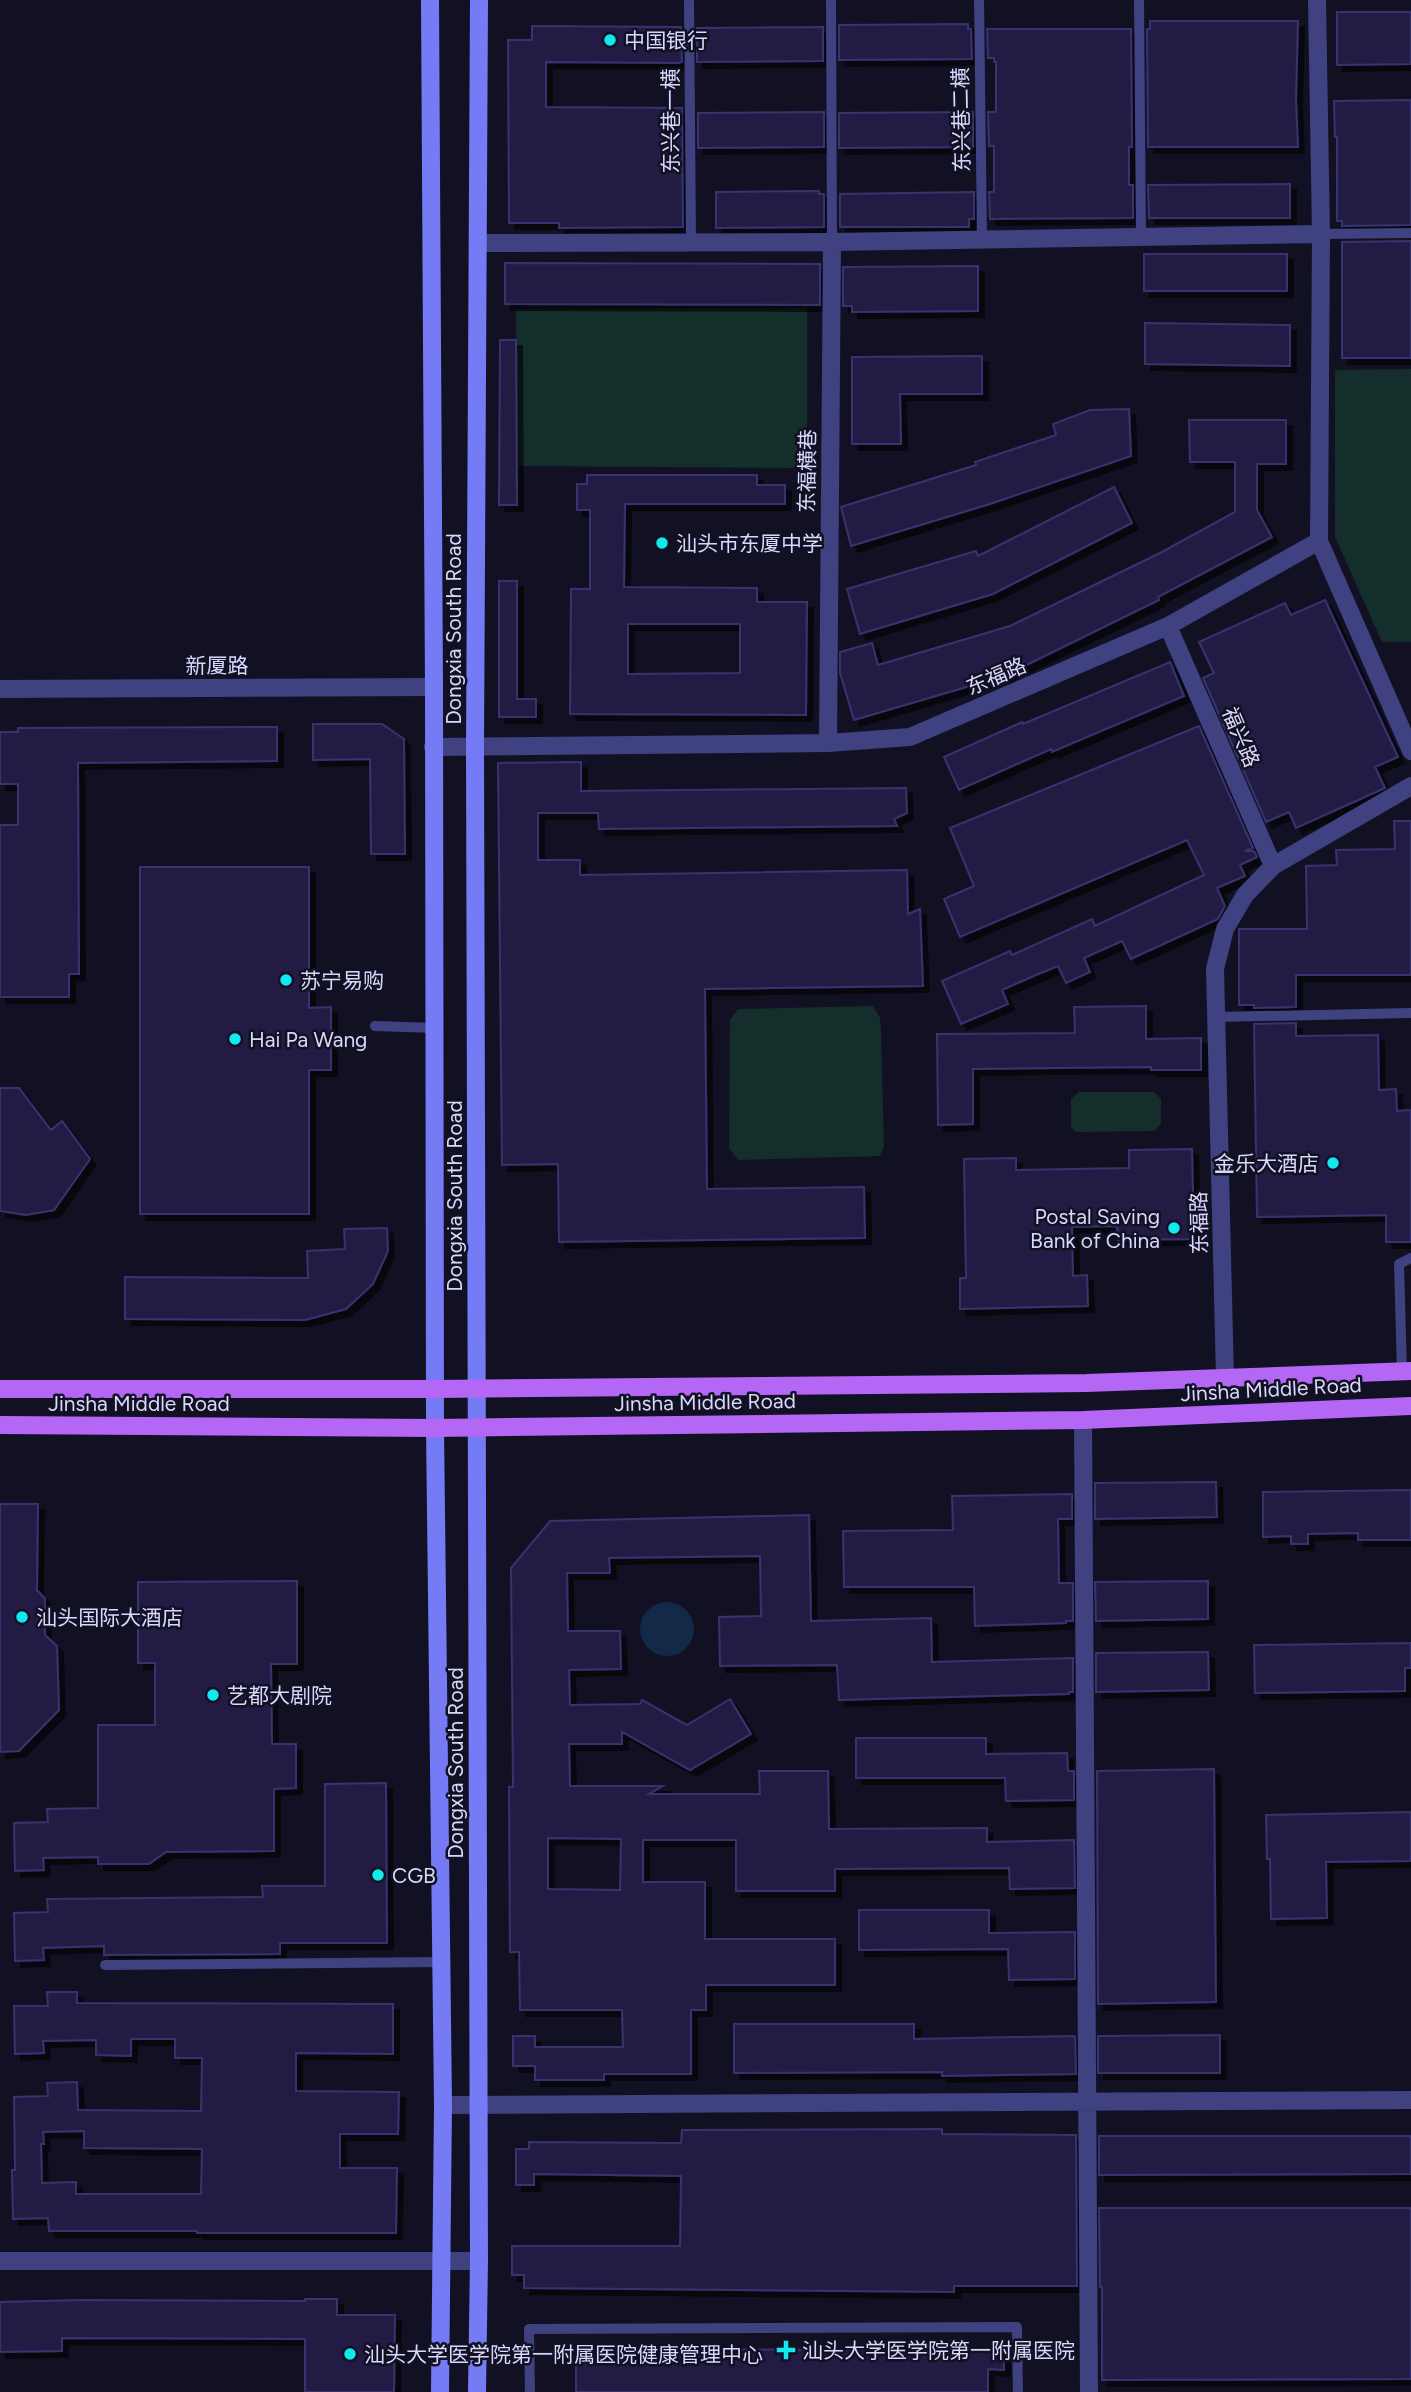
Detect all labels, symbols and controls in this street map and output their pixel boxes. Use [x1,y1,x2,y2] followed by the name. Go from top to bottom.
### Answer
[624,28,708,53] place label: 中国银行
[602,32,618,48] marker: 中国银行
[948,67,974,173] street label: 东兴巷二横
[658,69,683,174] street label: 东兴巷一横
[794,429,820,513] street label: 东福横巷
[676,531,823,556] place label: 汕头市东厦中学
[441,533,466,725] street label: Dongxia South Road
[654,535,670,551] marker: 汕头市东厦中学
[962,652,1030,700] street label: 东福路
[186,653,249,678] street label: 新厦路
[1217,703,1265,771] street label: 福兴路
[300,968,384,993] place label: 苏宁易购
[278,972,294,988] marker: 苏宁易购
[249,1027,367,1052] place label: Hai Pa Wang
[227,1031,243,1047] marker: Hai Pa Wang
[442,1100,467,1292] street label: Dongxia South Road
[1214,1151,1319,1176] place label: 金乐大酒店
[1325,1155,1341,1171] marker: 金乐大酒店
[1186,1191,1212,1255] street label: 东福路
[1030,1204,1160,1253] place label: Postal Saving Bank of China
[1166,1220,1182,1236] marker: Postal Saving Bank of China
[1180,1372,1362,1406] street label: Jinsha Middle Road
[614,1388,796,1416] street label: Jinsha Middle Road
[48,1391,230,1416] street label: Jinsha Middle Road
[36,1605,183,1630] place label: 汕头国际大酒店
[14,1609,30,1625] marker: 汕头国际大酒店
[443,1667,468,1859] street label: Dongxia South Road
[227,1683,332,1708] place label: 艺都大剧院
[205,1687,221,1703] marker: 艺都大剧院
[392,1863,436,1888] place label: CGB
[370,1867,386,1883] marker: CGB
[802,2338,1075,2363] place label: 汕头大学医学院第一附属医院
[776,2340,796,2360] marker: 汕头大学医学院第一附属医院
[364,2342,763,2367] place label: 汕头大学医学院第一附属医院健康管理中心
[342,2346,358,2362] marker: 汕头大学医学院第一附属医院健康管理中心

